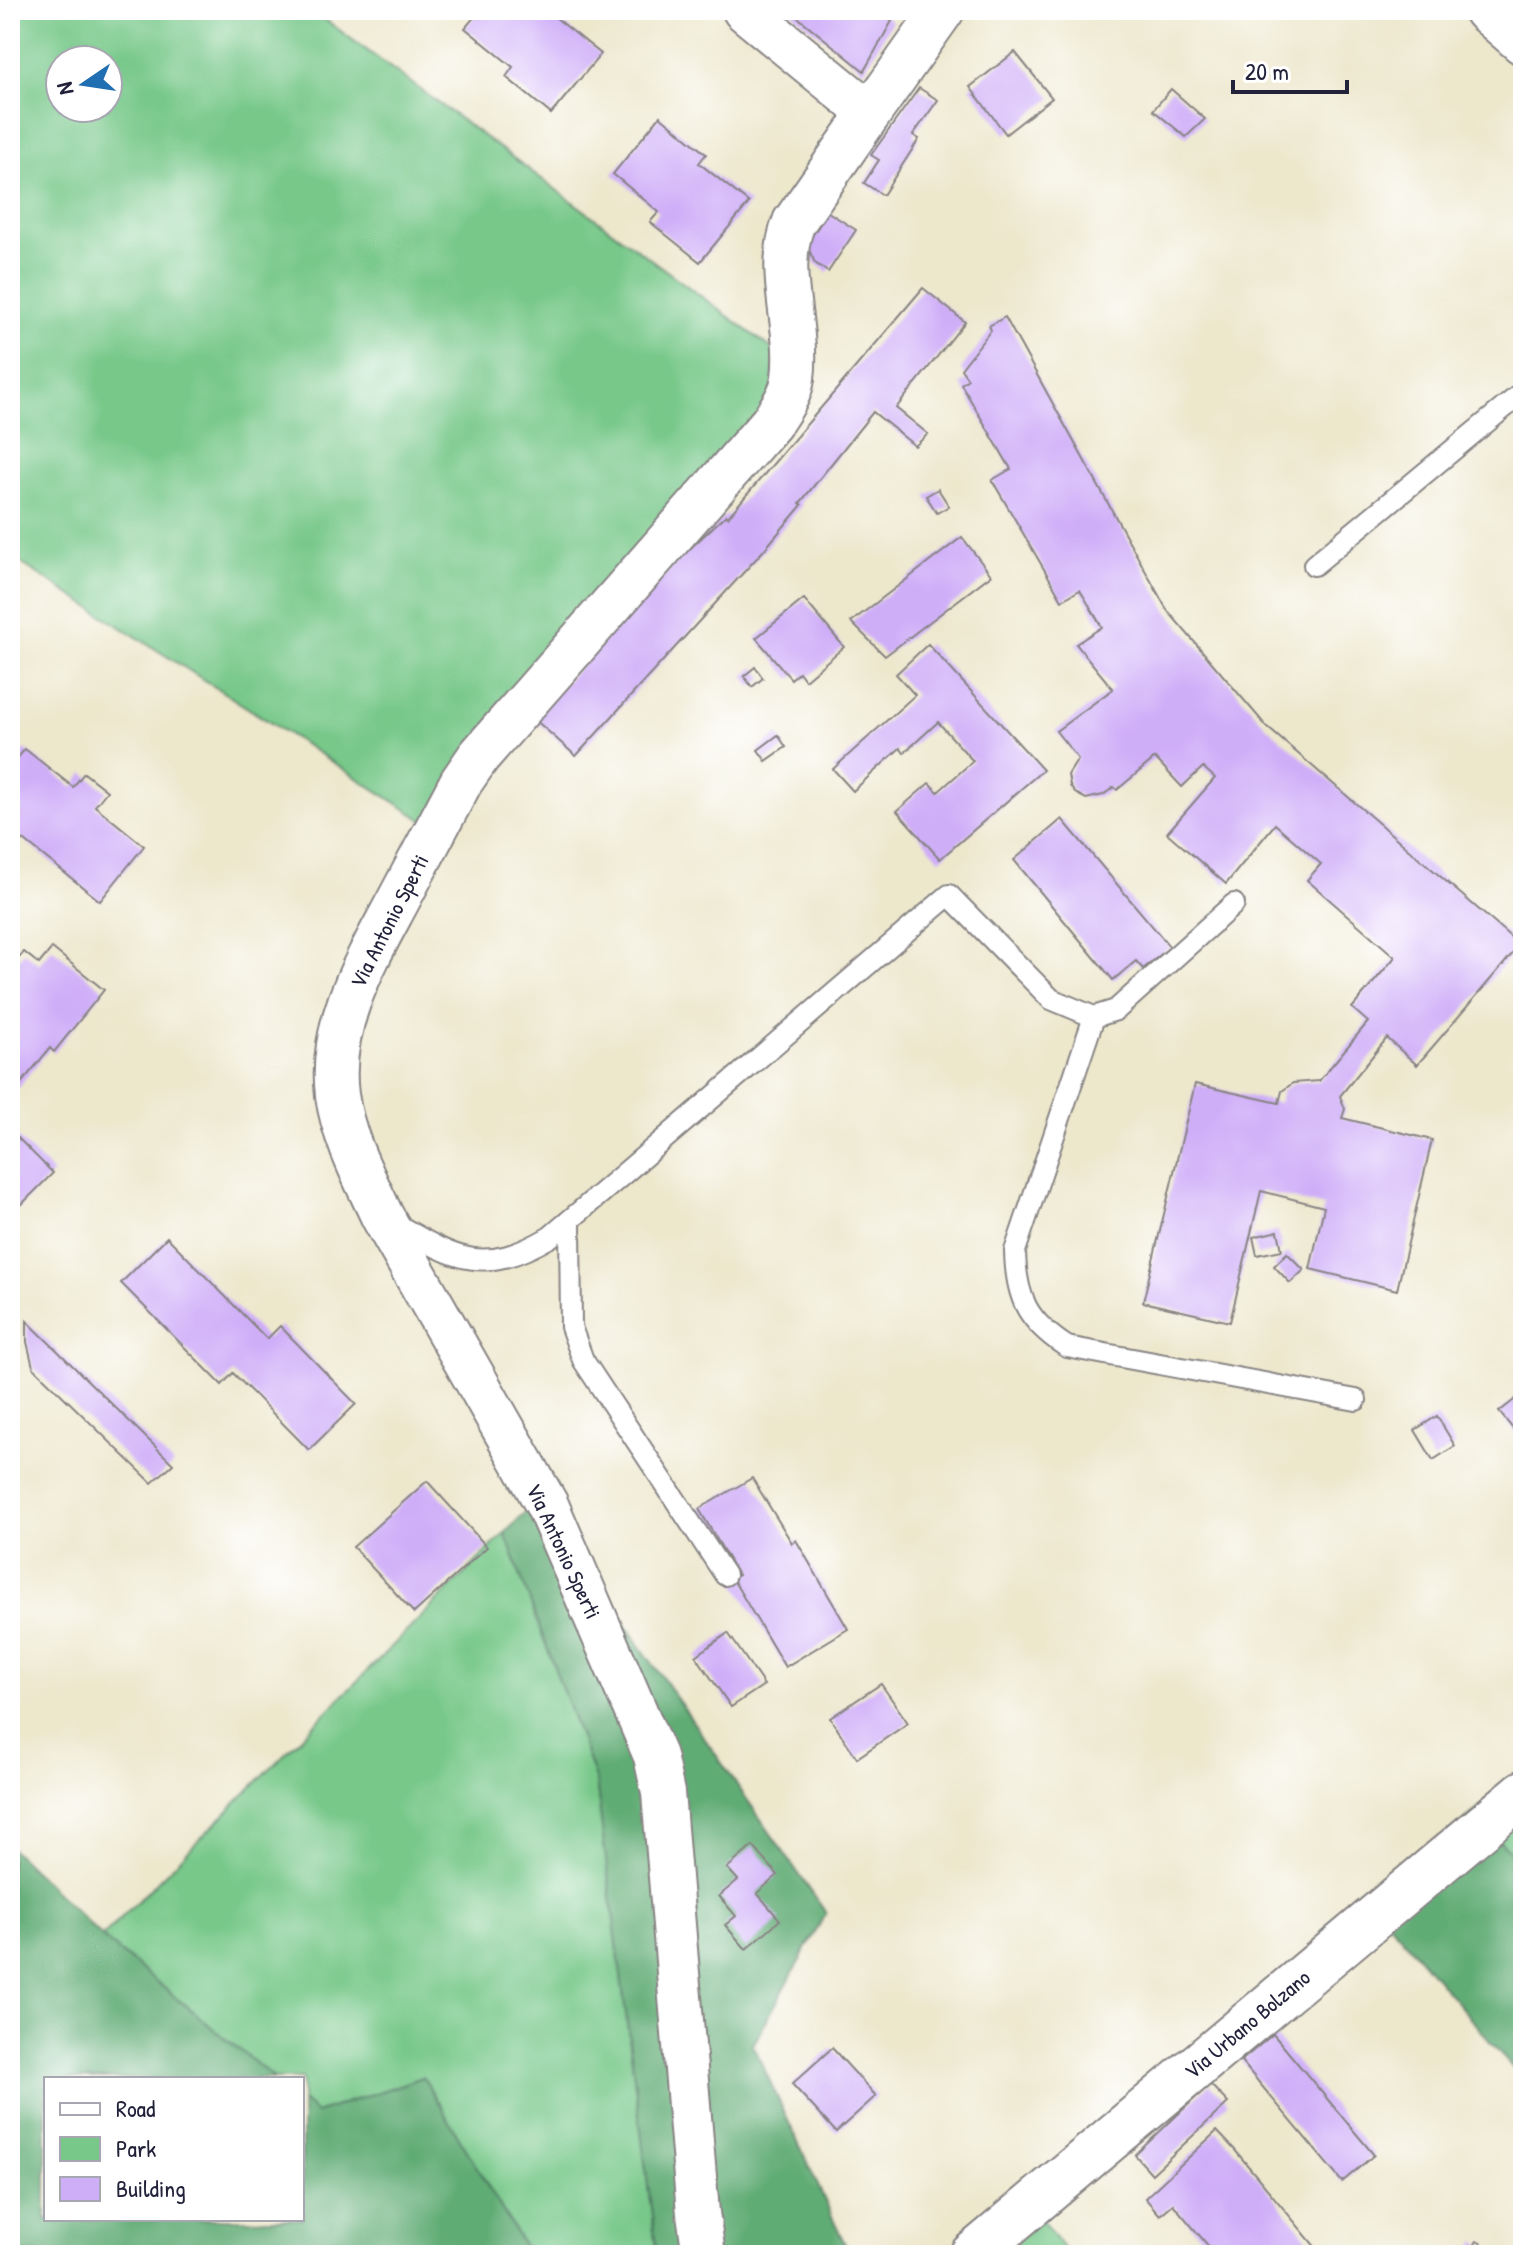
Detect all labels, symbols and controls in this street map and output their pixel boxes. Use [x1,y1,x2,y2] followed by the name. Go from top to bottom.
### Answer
[44,44,124,124] north arrow
[1233,44,1347,94] scale bar
[1245,55,1289,87] text: 20 m
[49,79,80,98] text: N
[342,849,436,993] street label: Via Antonio Sperti
[520,1478,608,1624] street label: Via Antonio Sperti
[1178,1962,1316,2086] street label: Via Urbano Bolzano
[44,2077,304,2221] legend
[116,2092,155,2124] text: Road
[116,2132,156,2164] text: Park
[116,2172,186,2204] text: Building

